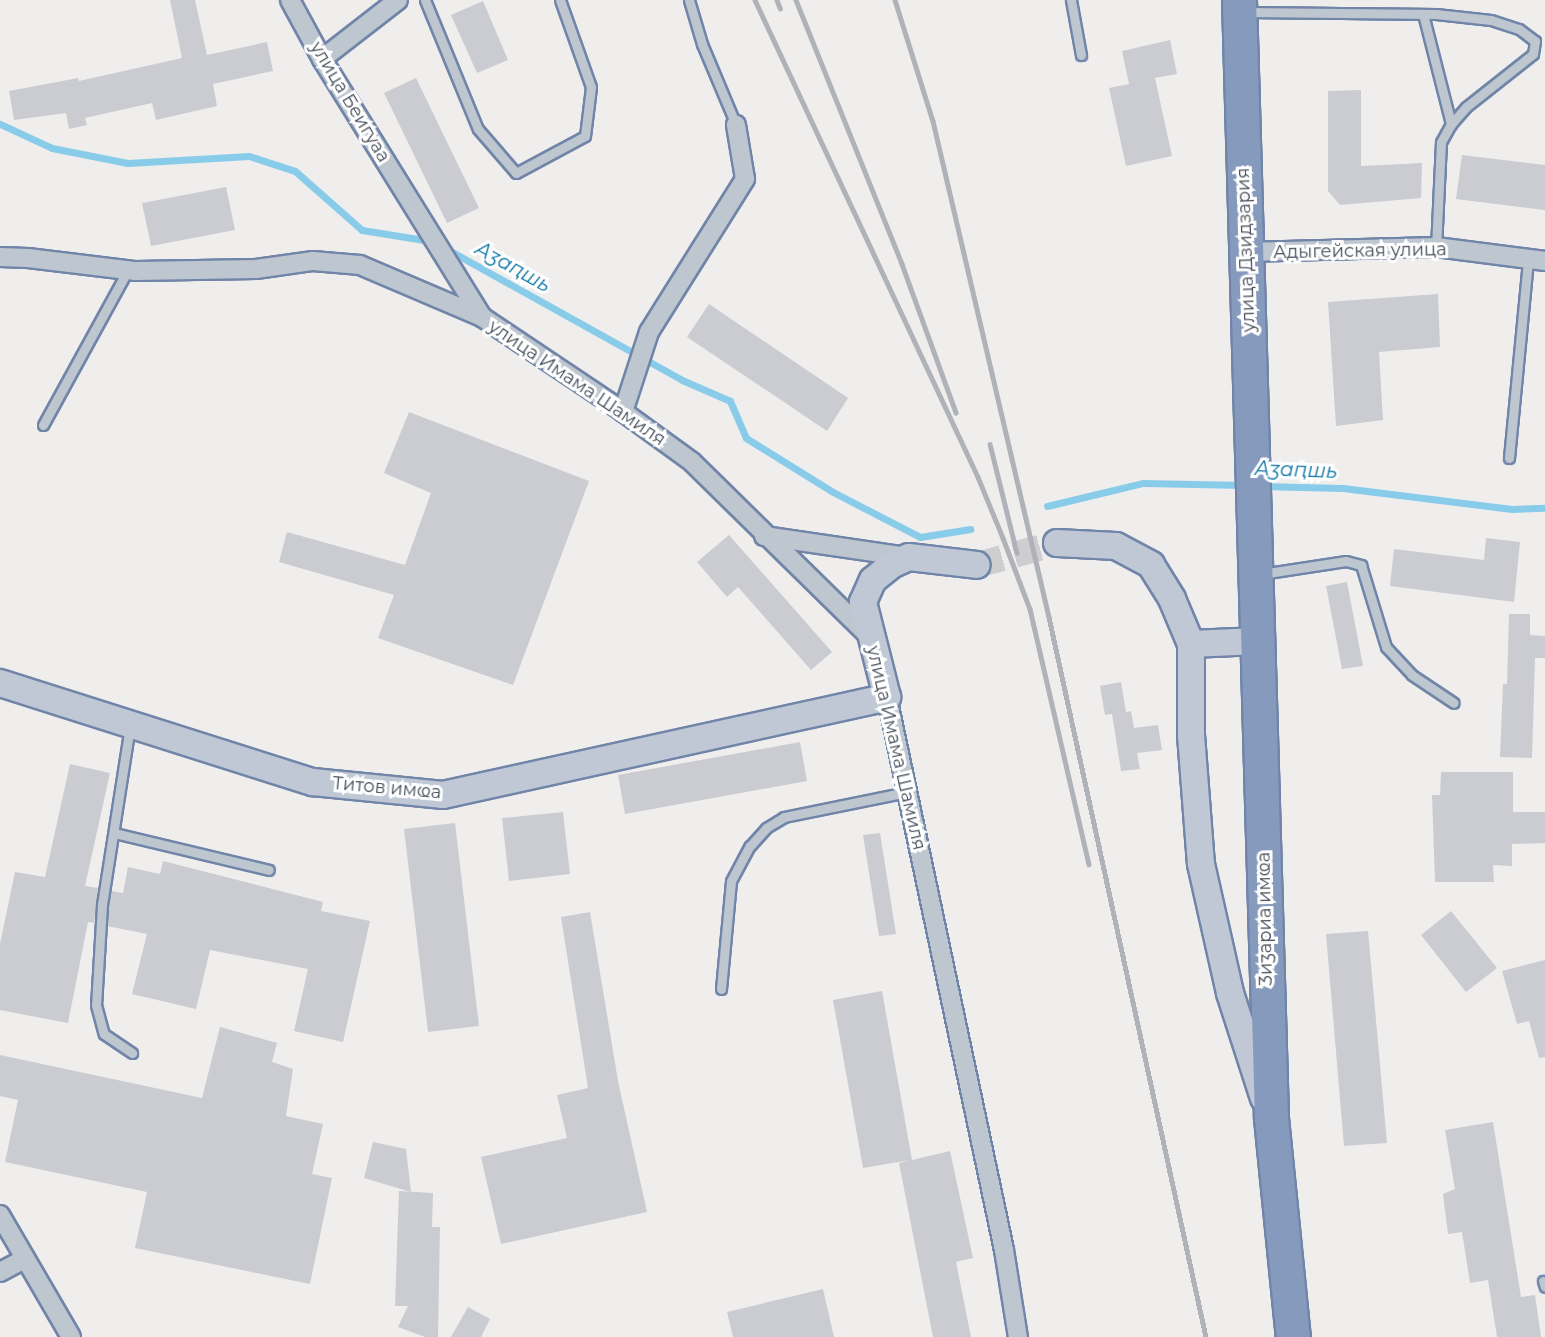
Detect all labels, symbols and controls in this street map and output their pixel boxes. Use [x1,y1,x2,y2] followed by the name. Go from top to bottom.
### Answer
[306,38,394,166] street label: улица Беигуаа
[1232,167,1260,333] street label: улица Дзидзария
[471,236,555,298] water label: Аӡаԥшь
[1273,239,1447,263] street label: Адыгейская улица
[484,316,670,450] street label: улица Имама Шамиля
[1254,457,1338,483] water label: Аӡаԥшь
[862,644,930,852] street label: улица Имама Шамиля
[332,772,442,804] street label: Титов имҩа
[1253,852,1277,986] street label: Ӡиӡариа имҩа

